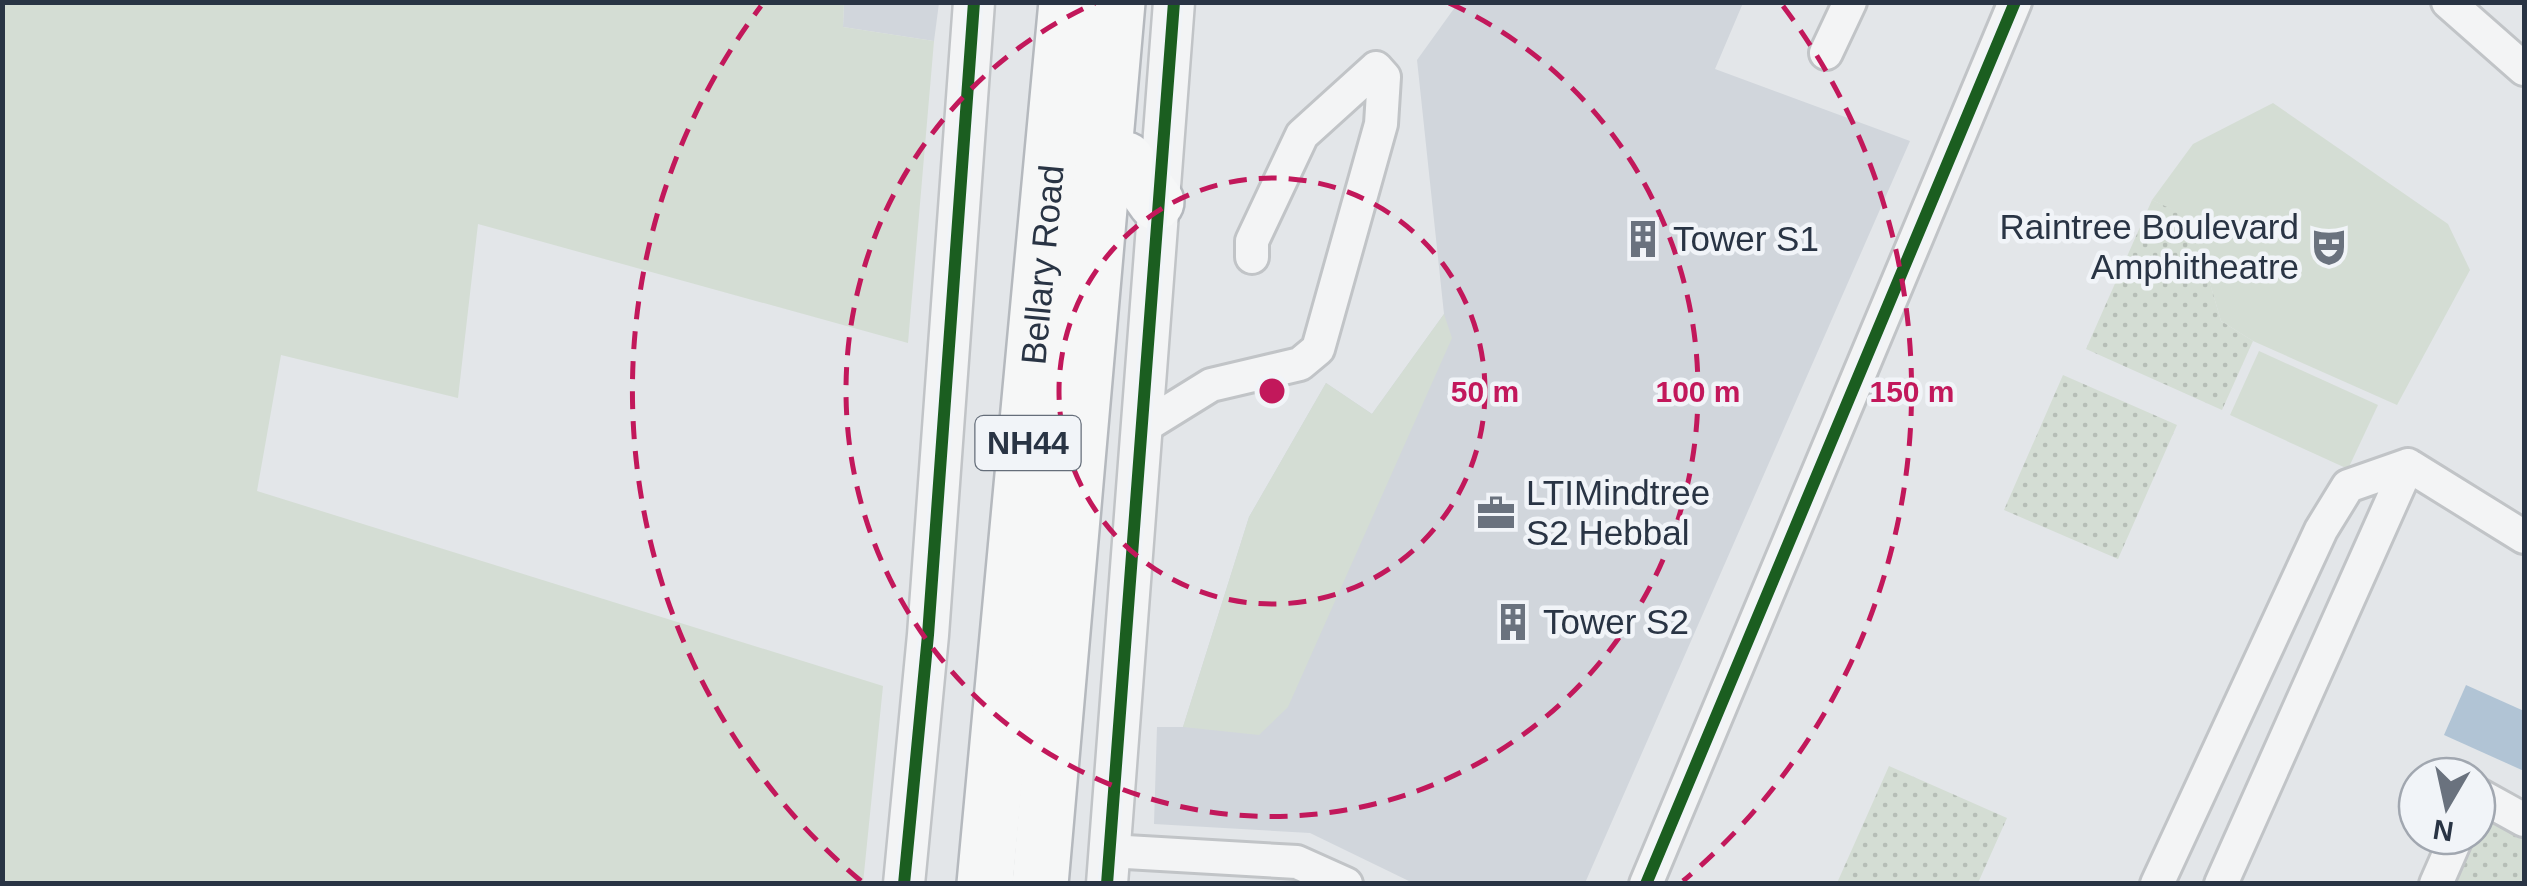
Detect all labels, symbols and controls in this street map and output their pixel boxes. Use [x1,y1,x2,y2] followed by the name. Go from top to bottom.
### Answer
[1013,163,1071,366] street label: Bellary Road
[1999,207,2299,286] place label: Raintree Boulevard Amphitheatre
[1622,218,1664,260] building icon: Tower S1
[1673,219,1819,258] place label: Tower S1
[2308,226,2350,268] theatre icon: Raintree Boulevard Amphitheatre
[1254,373,1290,409] centre of rings
[1451,375,1519,408] text: 50 m
[1655,375,1741,408] text: 100 m
[1869,375,1955,408] text: 150 m
[976,416,1080,470] road number: NH44
[1526,473,1710,552] place label: LTIMindtree S2 Hebbal
[1475,492,1517,534] office icon: LTIMindtree S2 Hebbal
[1492,601,1534,643] building icon: Tower S2
[1543,602,1689,641] place label: Tower S2
[2397,756,2497,856] north arrow
[2431,813,2456,847] text: N

